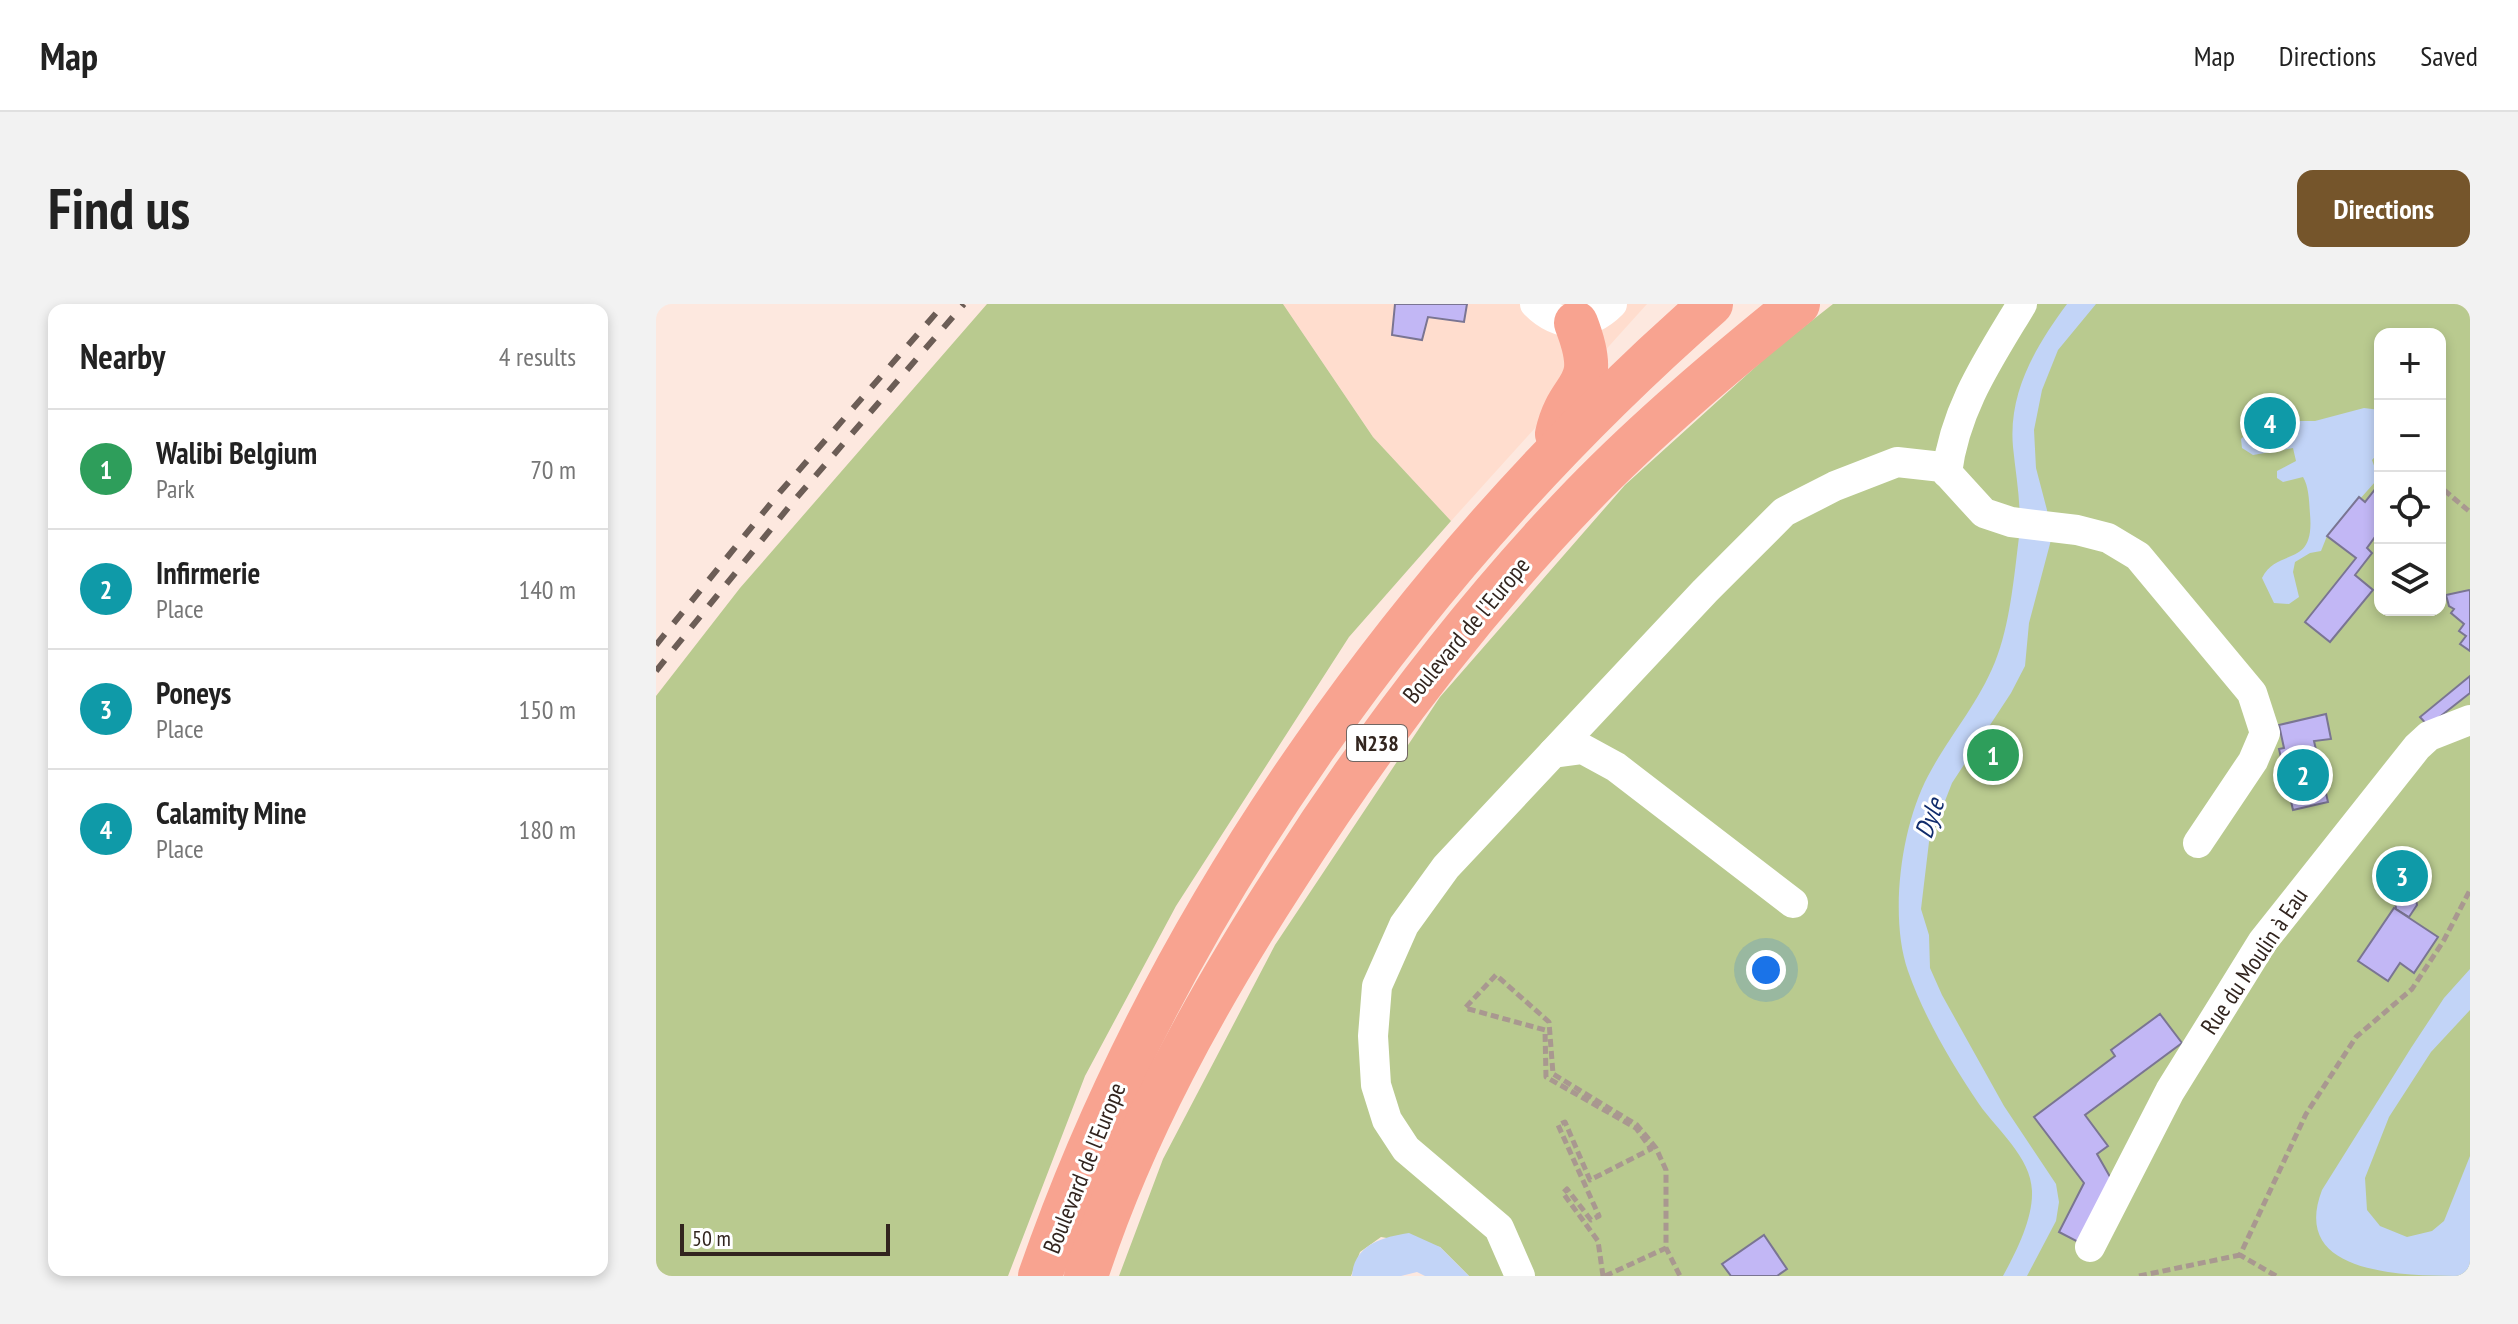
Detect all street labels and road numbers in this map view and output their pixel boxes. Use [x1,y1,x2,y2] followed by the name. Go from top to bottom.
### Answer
[1396,551,1536,709] street label: Boulevard de l'Europe
[1347,725,1407,761] road number: N238
[2194,882,2314,1040] street label: Rue du Moulin à Eau
[1036,1078,1132,1258] street label: Boulevard de l'Europe

